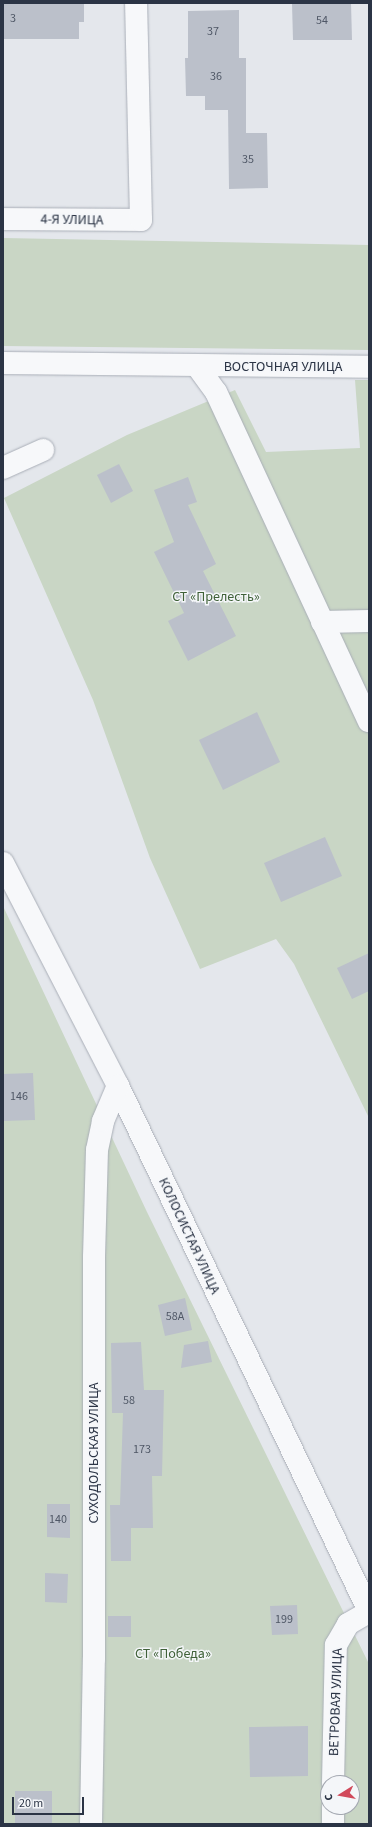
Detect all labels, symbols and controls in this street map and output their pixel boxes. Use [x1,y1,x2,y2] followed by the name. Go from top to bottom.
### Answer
[10,12,16,26] house number: 3
[316,14,328,28] house number: 54
[207,25,219,39] house number: 37
[210,70,222,84] house number: 36
[242,153,254,167] house number: 35
[40,211,104,229] street label: 4-Я УЛИЦА
[224,359,342,375] street label: ВОСТОЧНАЯ УЛИЦА
[172,589,260,605] park label: СТ «Прелесть»
[10,1090,28,1104] house number: 146
[155,1175,223,1297] street label: КОЛОСИСТАЯ УЛИЦА
[166,1310,184,1324] house number: 58А
[86,1382,102,1524] street label: СУХОДОЛЬСКАЯ УЛИЦА
[123,1394,135,1408] house number: 58
[133,1443,151,1457] house number: 173
[49,1513,67,1527] house number: 140
[275,1613,293,1627] house number: 199
[135,1646,211,1662] park label: СТ «Победа»
[326,1648,346,1756] street label: ВЕТРОВАЯ УЛИЦА
[320,1775,360,1815] north arrow
[14,1789,86,1815] scale bar
[321,1793,337,1802] text: С
[19,1795,43,1812] text: 20 m

